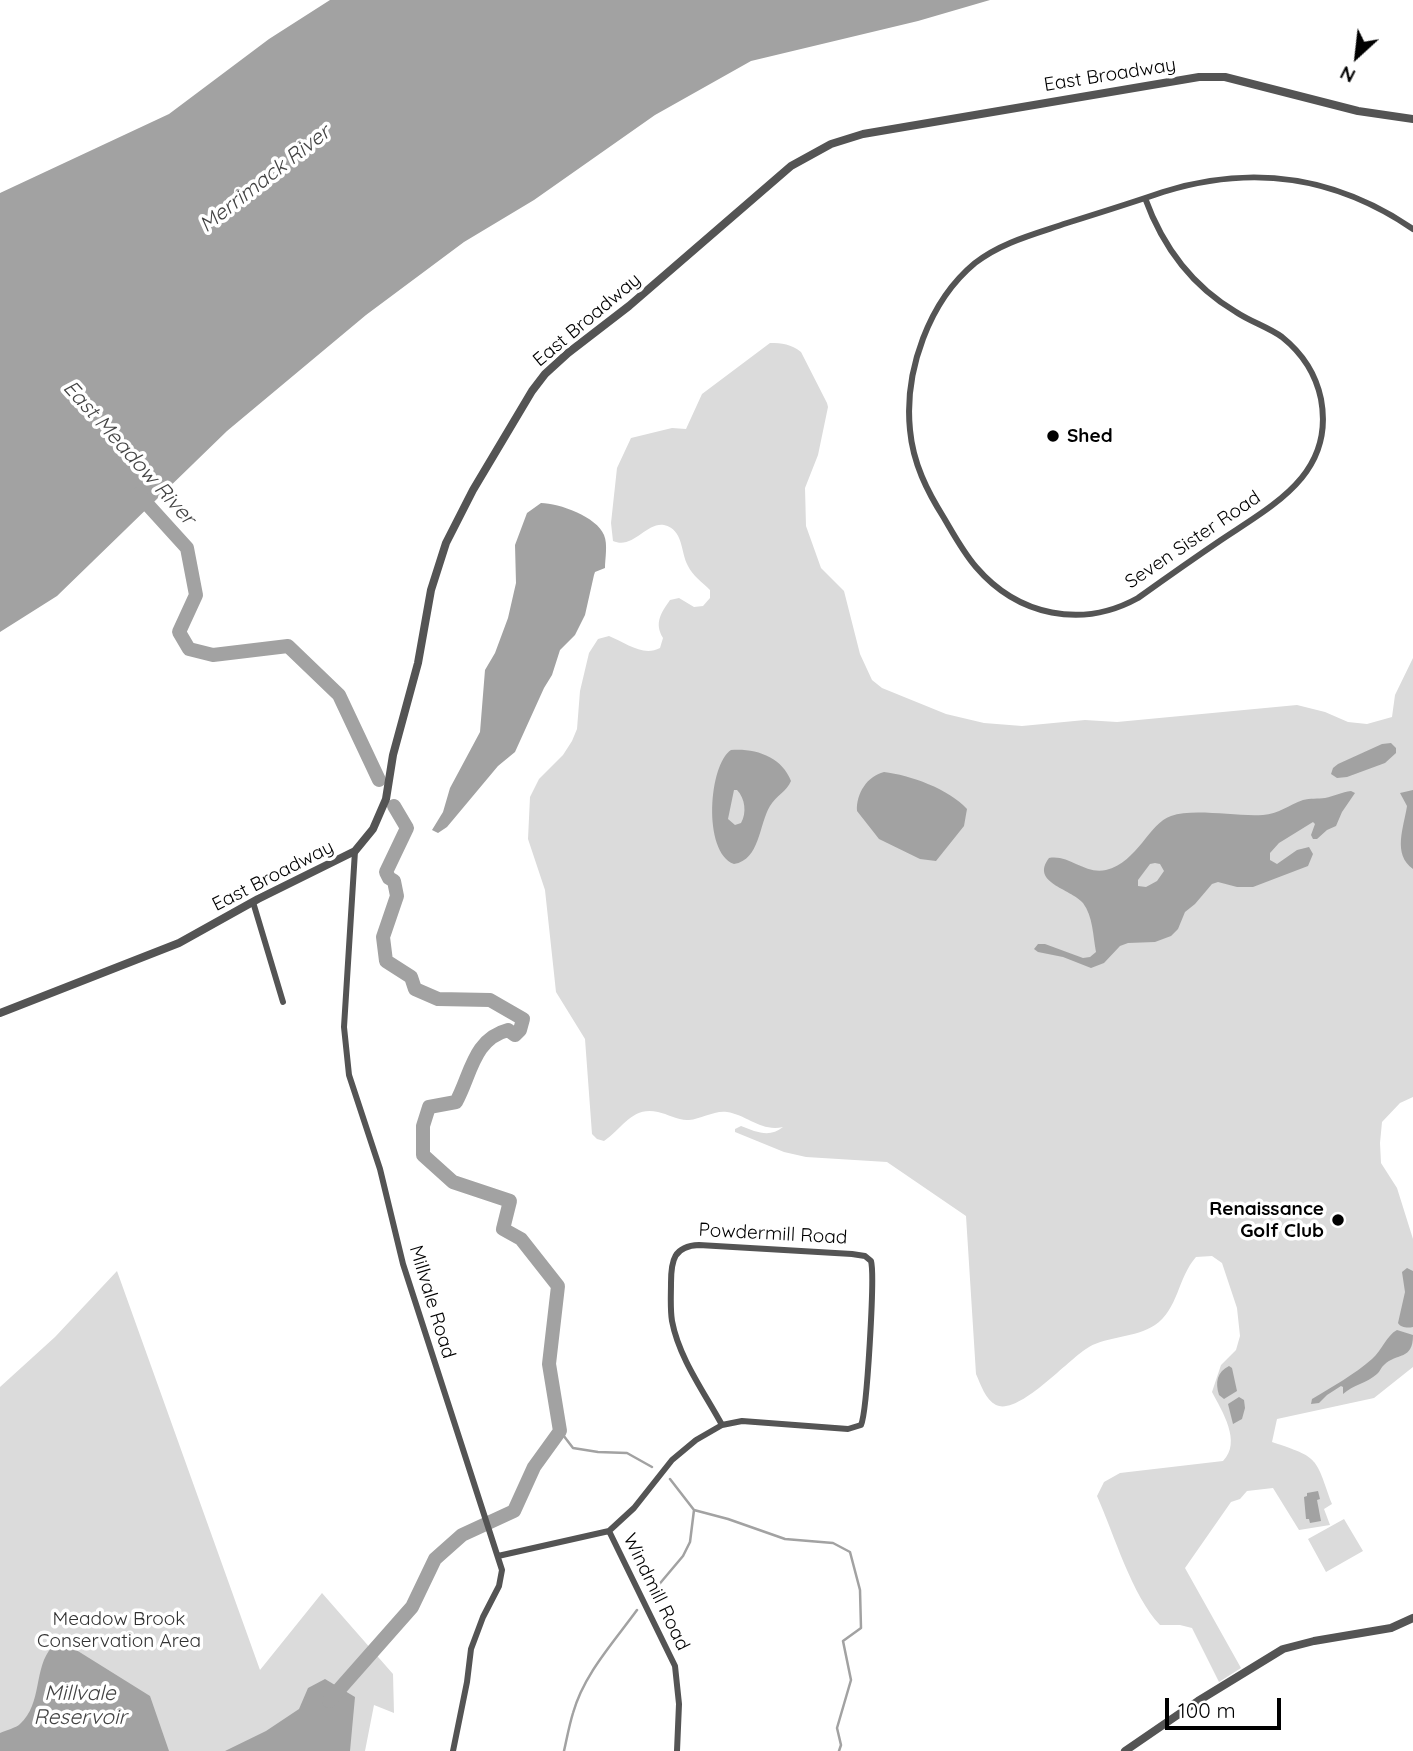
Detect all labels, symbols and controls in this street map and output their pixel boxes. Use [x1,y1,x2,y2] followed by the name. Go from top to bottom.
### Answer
[1322,21,1392,91] north arrow
[1042,53,1178,97] street label: East Broadway
[1336,61,1359,89] text: N
[195,120,335,238] water label: Merrimack River
[529,268,645,372] street label: East Broadway
[57,376,201,530] water label: East Meadow River
[1067,425,1113,447] place label: Shed
[1045,428,1061,444] marker: Shed
[1121,486,1265,594] street label: Seven Sister Road
[208,836,338,916] street label: East Broadway
[1209,1198,1324,1242] place label: Renaissance Golf Club
[1330,1212,1346,1228] marker: Renaissance Golf Club
[698,1219,848,1249] street label: Powdermill Road
[404,1243,460,1361] street label: Millvale Road
[618,1530,694,1654] street label: Windmill Road
[37,1608,201,1652] park label: Meadow Brook Conservation Area
[34,1681,126,1731] water label: Millvale Reservoir
[1168,1684,1284,1728] scale bar
[1178,1697,1236,1723] text: 100 m

